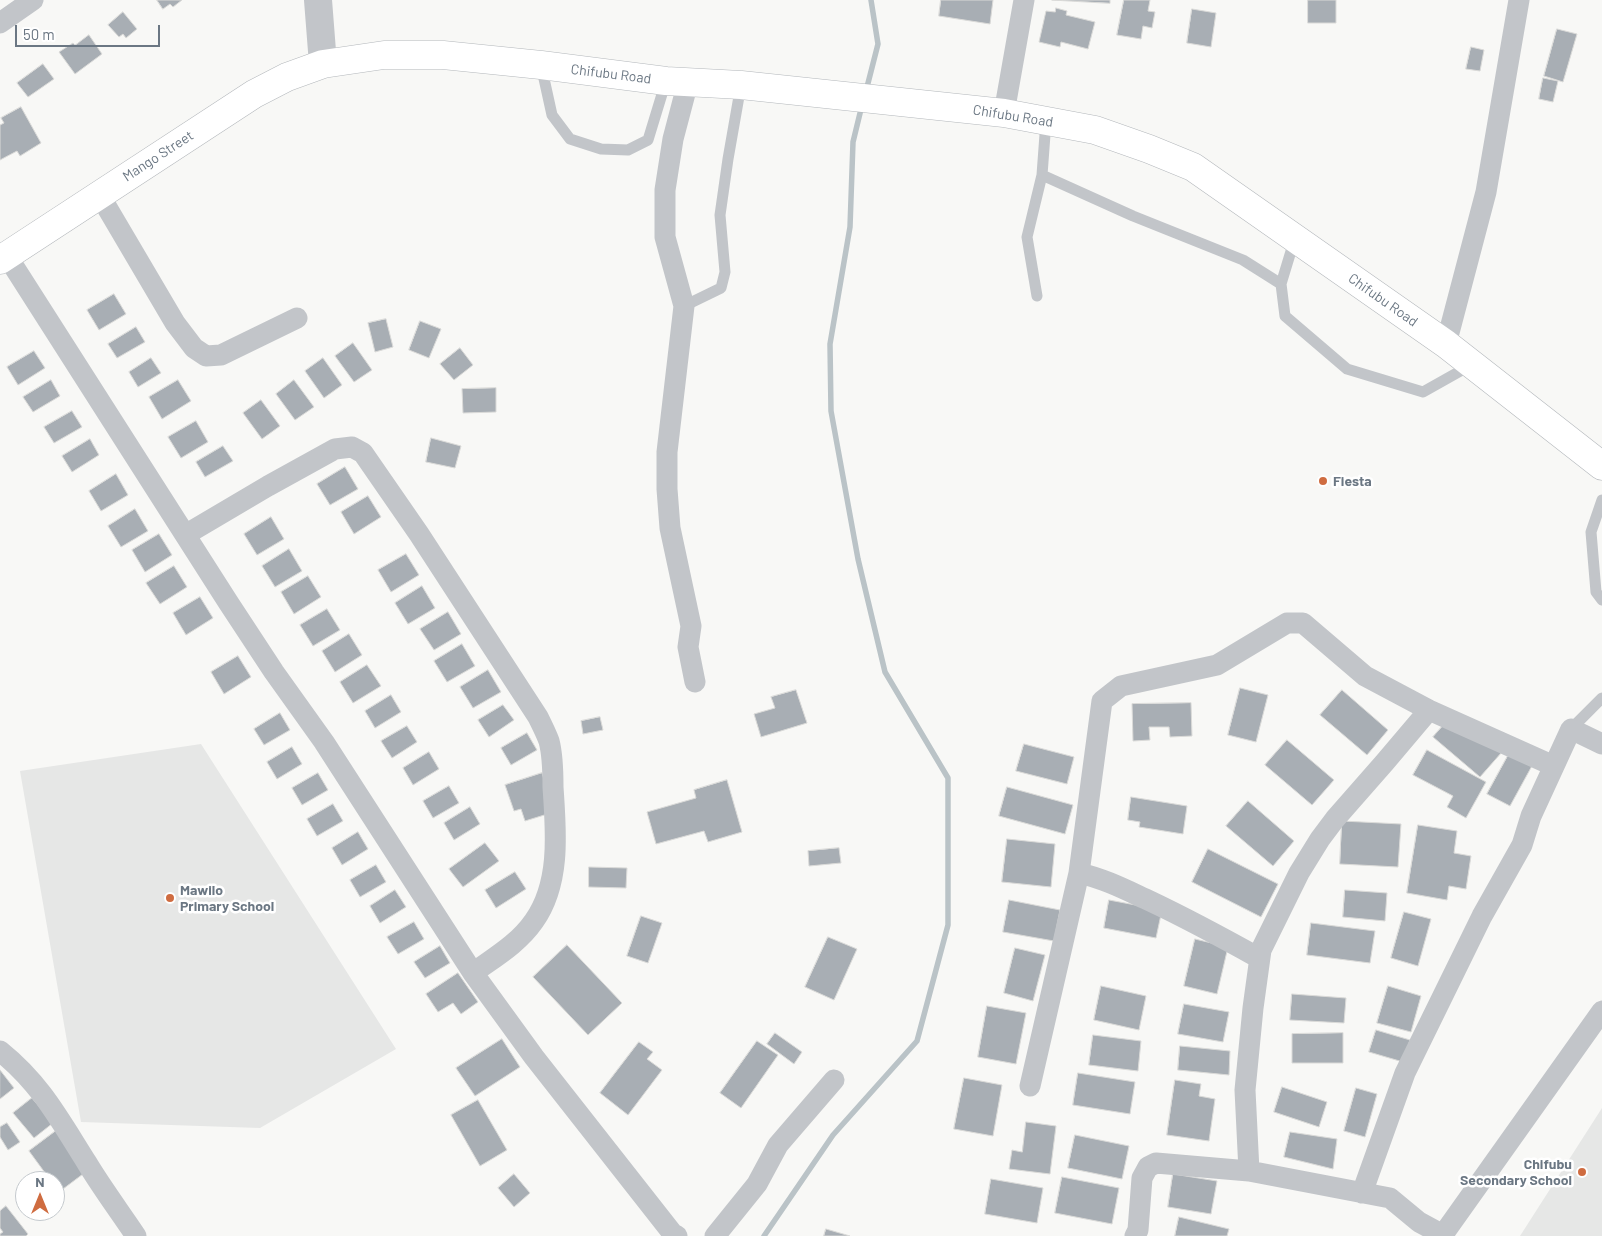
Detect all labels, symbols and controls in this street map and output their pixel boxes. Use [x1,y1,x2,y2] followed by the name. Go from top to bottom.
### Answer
[18,15,162,47] scale bar
[23,25,55,43] text: 50 m
[570,61,652,87] street label: Chifubu Road
[972,101,1054,131] street label: Chifubu Road
[120,127,196,185] street label: Mango Street
[1345,270,1421,330] street label: Chifubu Road
[1333,473,1372,489] place label: Fiesta
[1317,475,1329,487] marker: Fiesta
[180,882,274,914] place label: Mawilo Primary School
[164,892,176,904] marker: Mawilo Primary School
[1460,1156,1572,1188] place label: Chifubu Secondary School
[1576,1166,1588,1178] marker: Chifubu Secondary School
[15,1171,65,1221] north arrow
[35,1173,45,1190] text: N

